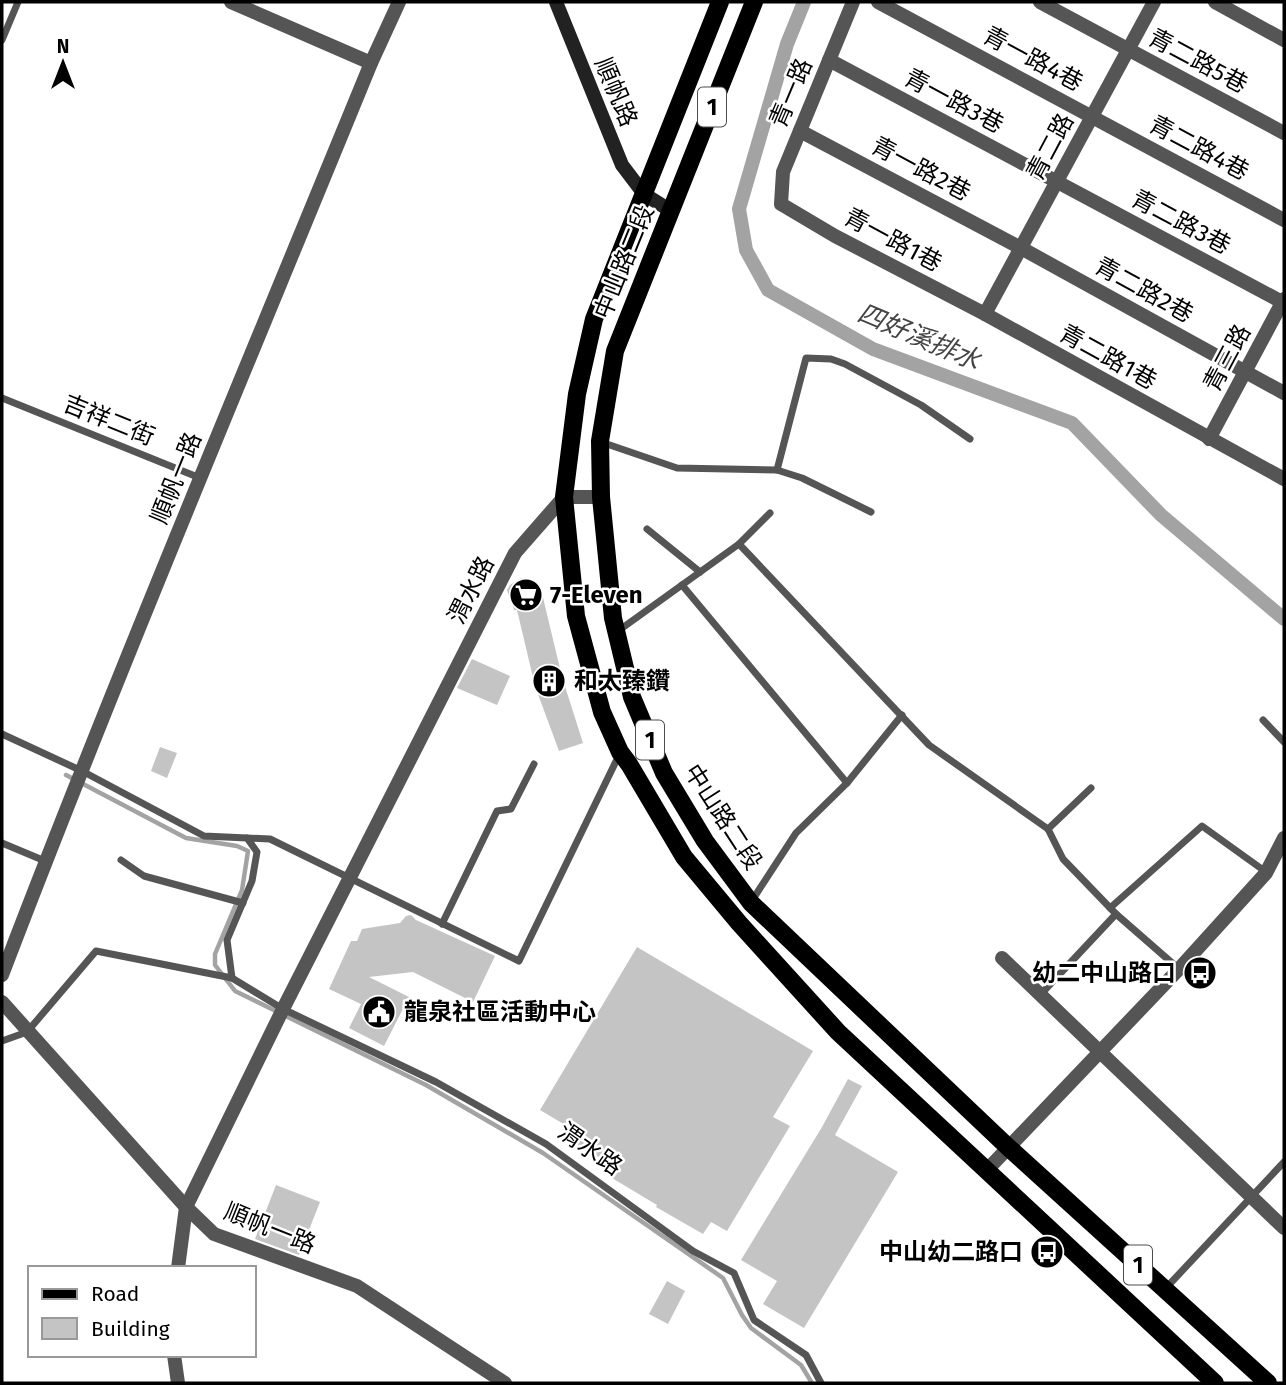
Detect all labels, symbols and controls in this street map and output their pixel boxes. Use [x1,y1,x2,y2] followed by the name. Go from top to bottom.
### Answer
[978,21,1088,97] street label: 青一路4巷
[1144,23,1252,99] street label: 青二路5巷
[28,28,98,98] north arrow
[57,35,69,58] text: N
[589,53,643,131] street label: 順帆路
[764,54,818,132] street label: 青一路
[900,63,1008,139] street label: 青一路3巷
[698,88,726,127] road number: 1
[1021,109,1079,185] street label: 青二路
[1144,110,1254,186] street label: 青二路4巷
[867,131,975,207] street label: 青一路2巷
[1127,184,1235,260] street label: 青二路3巷
[589,201,659,323] street label: 中山路二段
[839,203,947,277] street label: 青一路1巷
[1090,252,1198,328] street label: 青二路2巷
[853,297,986,377] water label: 四好溪排水
[1055,319,1161,395] street label: 青二路1巷
[1198,320,1256,396] street label: 青三路
[59,389,159,451] street label: 吉祥二街
[145,428,207,528] street label: 順帆一路
[442,552,500,628] street label: 渭水路
[507,576,545,614] supermarket icon: 7-Eleven
[550,581,643,609] place label: 7-Eleven
[530,662,568,700] building icon: 和太臻鑽
[574,667,670,695] place label: 和太臻鑽
[636,720,664,760] road number: 1
[679,759,767,875] street label: 中山路二段
[1181,954,1219,992] bus stop icon: 幼二中山路口
[1032,959,1176,987] place label: 幼二中山路口
[360,993,398,1031] public building icon: 龍泉社區活動中心
[404,998,596,1026] place label: 龍泉社區活動中心
[552,1117,628,1181] street label: 渭水路
[220,1197,320,1259] street label: 順帆一路
[1028,1233,1066,1271] bus stop icon: 中山幼二路口
[879,1238,1023,1266] place label: 中山幼二路口
[1124,1246,1152,1284] road number: 1
[28,1266,256,1357] legend
[91,1281,139,1307] text: Road
[91,1316,170,1342] text: Building

